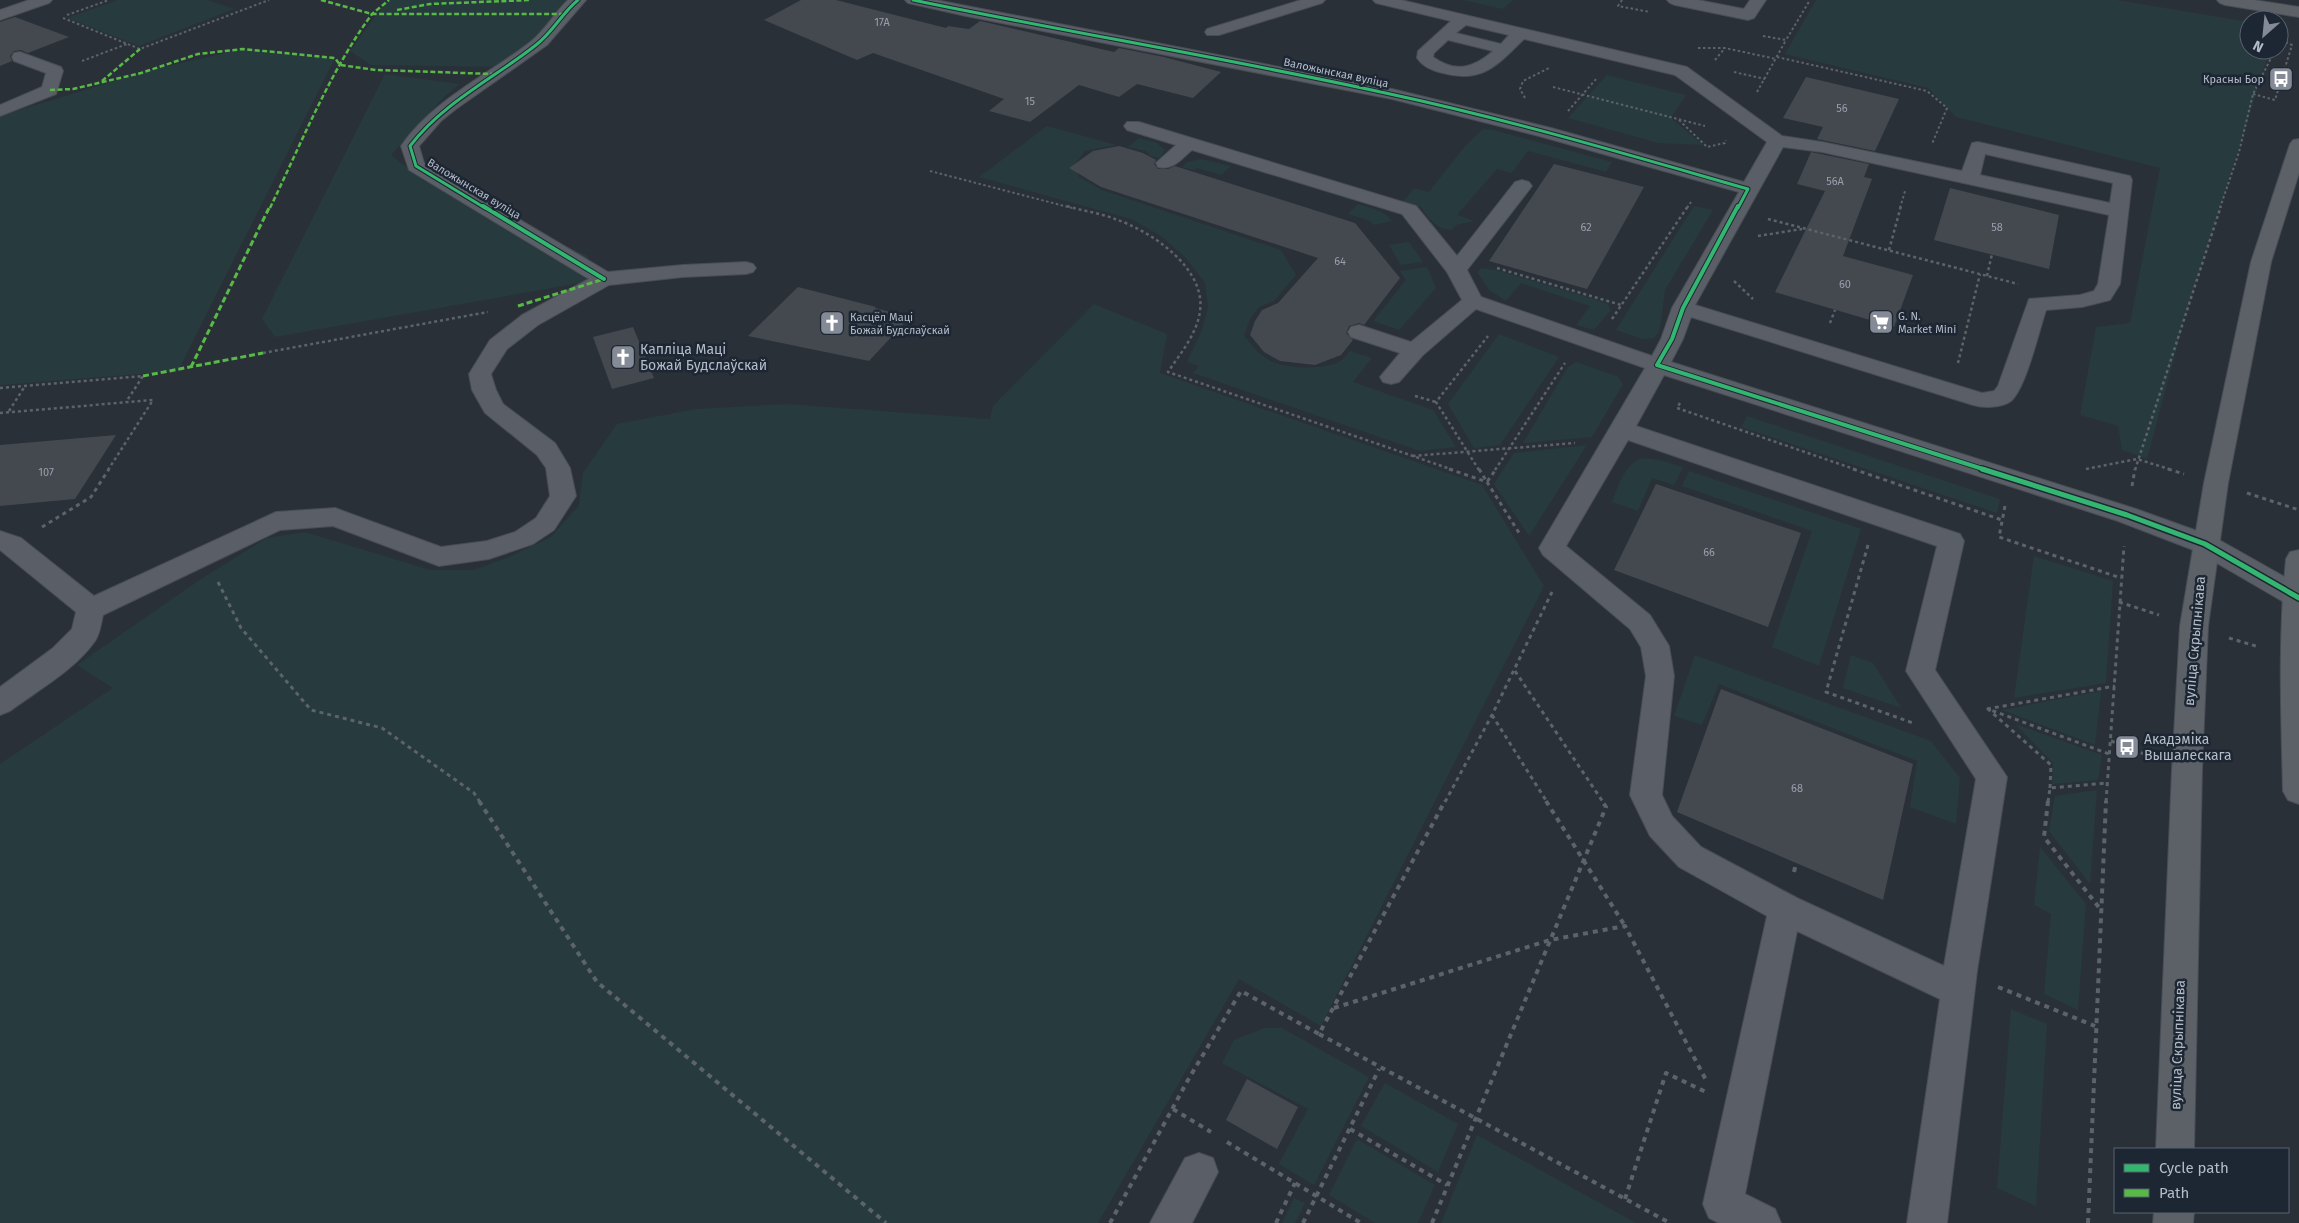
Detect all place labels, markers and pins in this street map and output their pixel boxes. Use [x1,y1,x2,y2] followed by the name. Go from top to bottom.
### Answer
[2268,66,2294,92] bus stop icon: Красны Бор
[2203,73,2264,86] place label: Красны Бор
[1868,309,1894,335] supermarket icon: G. N. Market Mini
[819,310,845,336] church icon: Касцёл Маці Божай Будслаўскай
[1898,310,1956,336] place label: G. N. Market Mini
[850,311,950,337] place label: Касцёл Маці Божай Будслаўскай
[640,341,767,374] place label: Капліца Маці Божай Будслаўскай
[610,344,636,370] church icon: Капліца Маці Божай Будслаўскай
[2144,731,2232,764] place label: Акадэміка Вышалескага
[2114,734,2140,760] bus stop icon: Акадэміка Вышалескага

